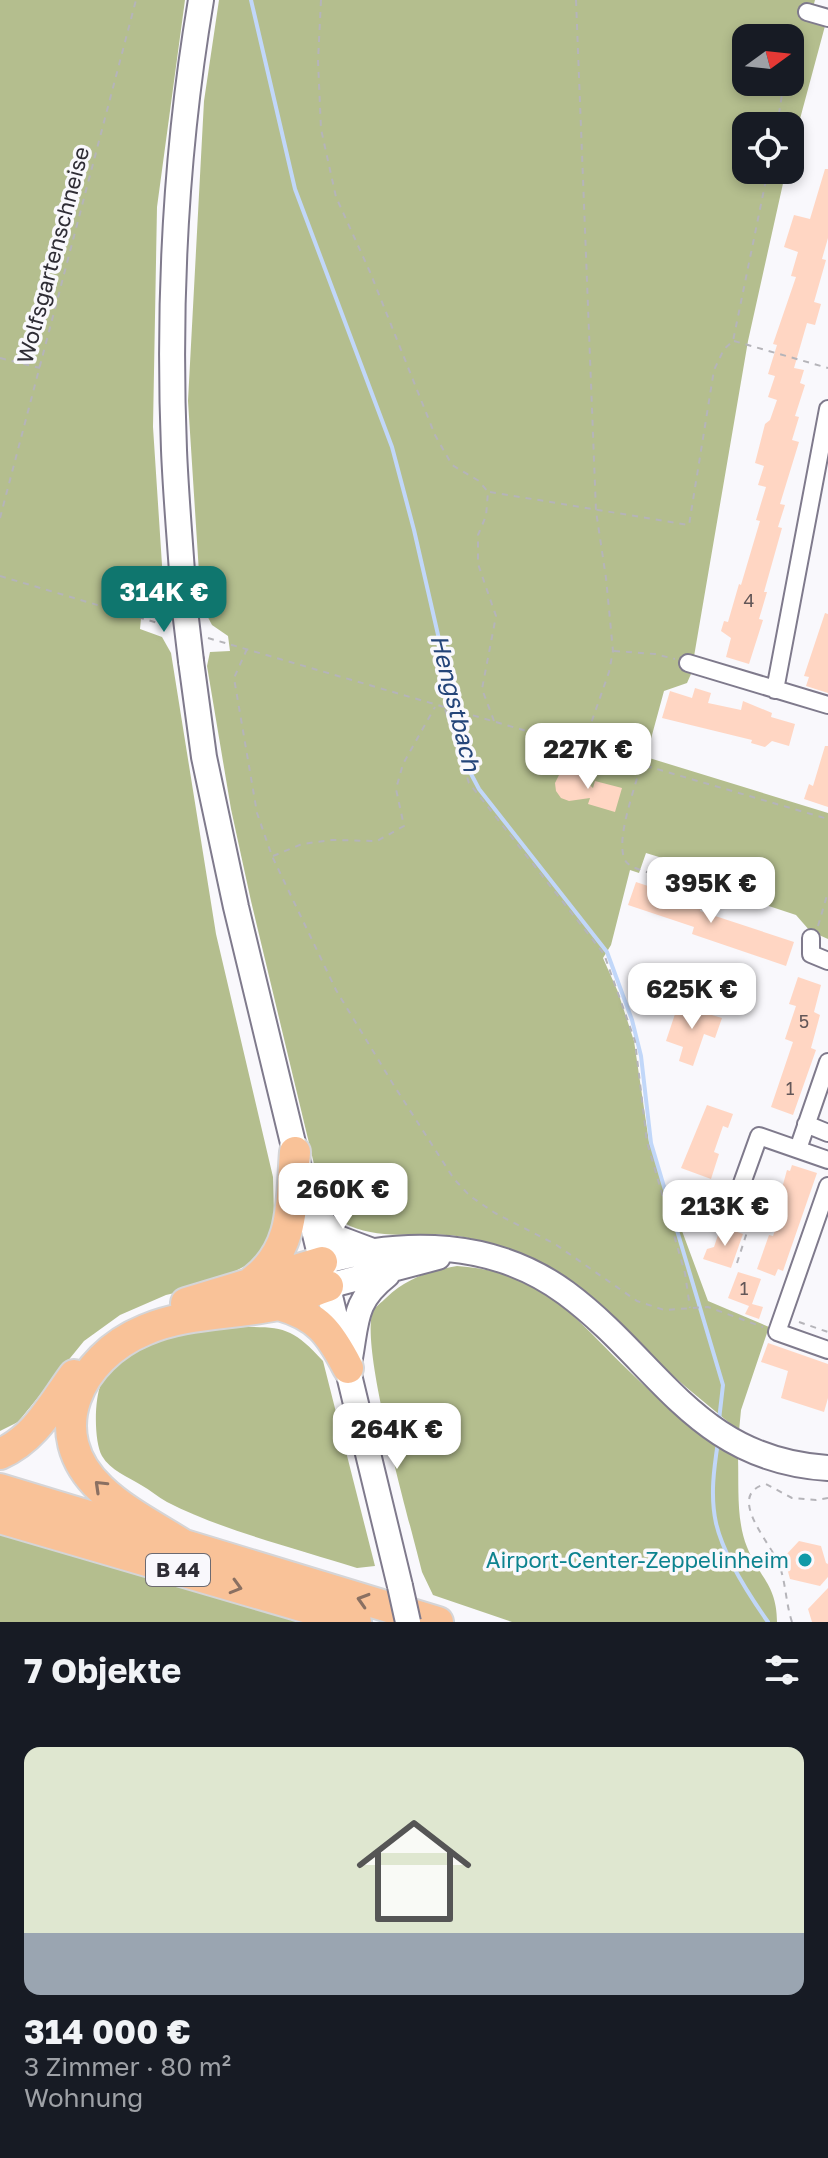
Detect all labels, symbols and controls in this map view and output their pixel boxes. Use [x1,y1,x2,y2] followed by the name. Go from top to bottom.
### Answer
[732,24,804,96] north arrow
[732,24,804,184] map controls
[732,112,804,184] button: locate
[11,143,94,366] street label: Wolfsgartenschneise
[99,566,229,634] pin: 314K €
[119,576,209,607] text: 314K €
[744,589,755,611] house number: 4
[424,631,488,776] water label: Hengstbach
[523,723,653,791] pin: 227K €
[543,733,633,764] text: 227K €
[646,857,776,925] pin: 395K €
[665,867,757,898] text: 395K €
[627,963,757,1031] pin: 625K €
[646,973,738,1004] text: 625K €
[799,1010,809,1032] house number: 5
[786,1077,795,1099] house number: 1
[278,1163,408,1231] pin: 260K €
[297,1173,389,1204] text: 260K €
[660,1180,790,1248] pin: 213K €
[681,1190,769,1221] text: 213K €
[740,1277,749,1299] house number: 1
[332,1403,462,1471] pin: 264K €
[351,1413,443,1444] text: 264K €
[95,1481,109,1496] one-way arrow
[486,1546,789,1573] place label: Airport-Center-Zeppelinheim
[796,1551,814,1569] marker: Airport-Center-Zeppelinheim
[146,1554,210,1586] road number: B 44
[229,1578,243,1594] one-way arrow
[357,1593,371,1609] one-way arrow
[760,1648,804,1692] icon: filters
[24,1650,181,1690] text: 7 Objekte
[342,1799,486,1943] icon: home
[24,2011,191,2051] text: 314 000 €
[24,2051,231,2082] text: 3 Zimmer · 80 m²
[24,2082,143,2113] text: Wohnung

